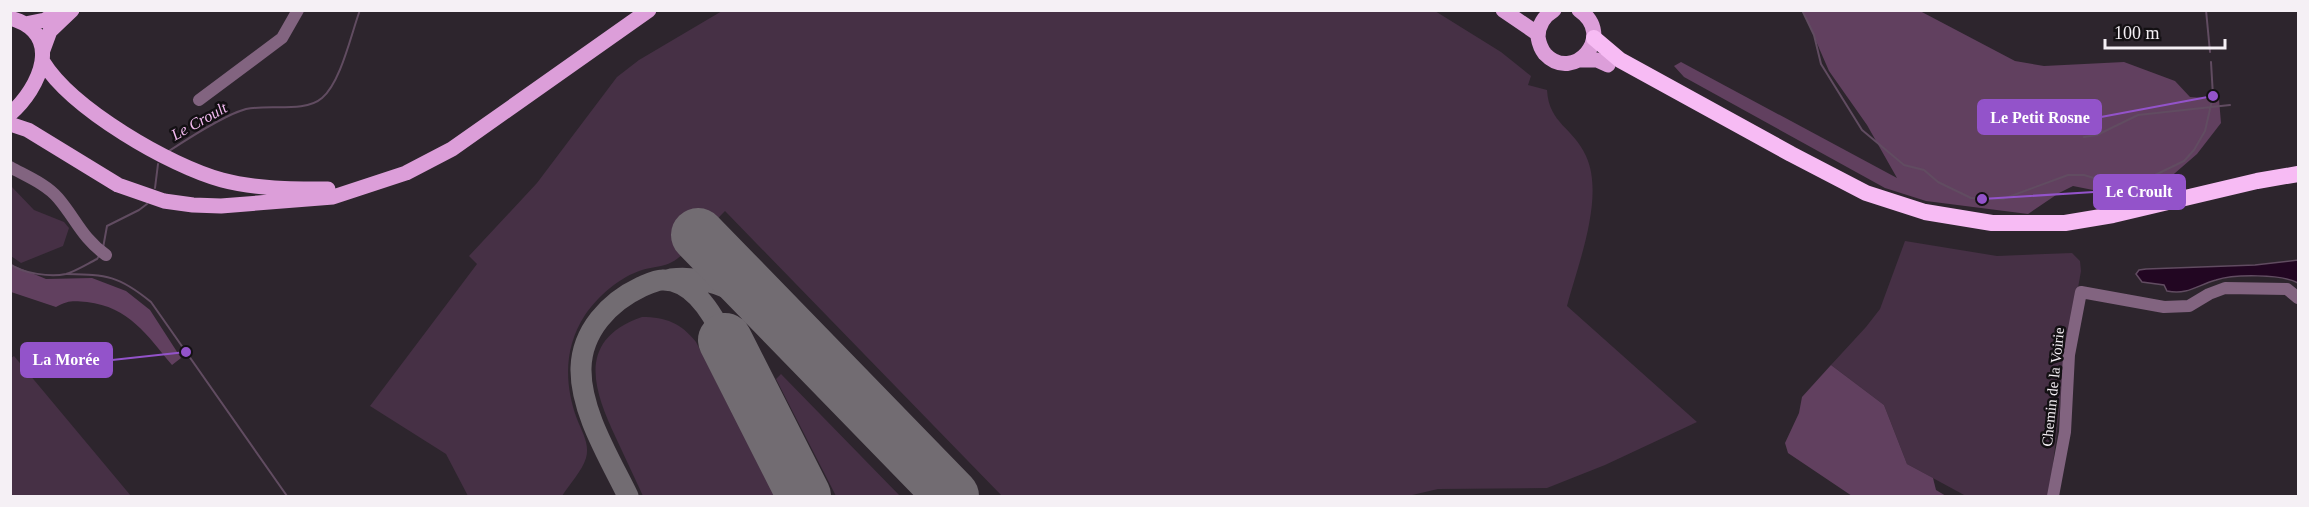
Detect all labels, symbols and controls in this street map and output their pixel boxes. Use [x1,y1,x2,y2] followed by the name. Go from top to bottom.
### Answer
[2105,12,2225,50] scale bar
[2114,23,2160,43] text: 100 m
[167,98,230,144] water label: Le Croult
[1978,100,2101,134] callout: Le Petit Rosne
[1990,109,2090,126] text: Le Petit Rosne
[2094,175,2185,209] callout: Le Croult
[2106,183,2173,200] text: Le Croult
[2039,326,2067,447] street label: Chemin de la Voirie
[21,343,112,377] callout: La Morée
[32,351,100,368] text: La Morée

